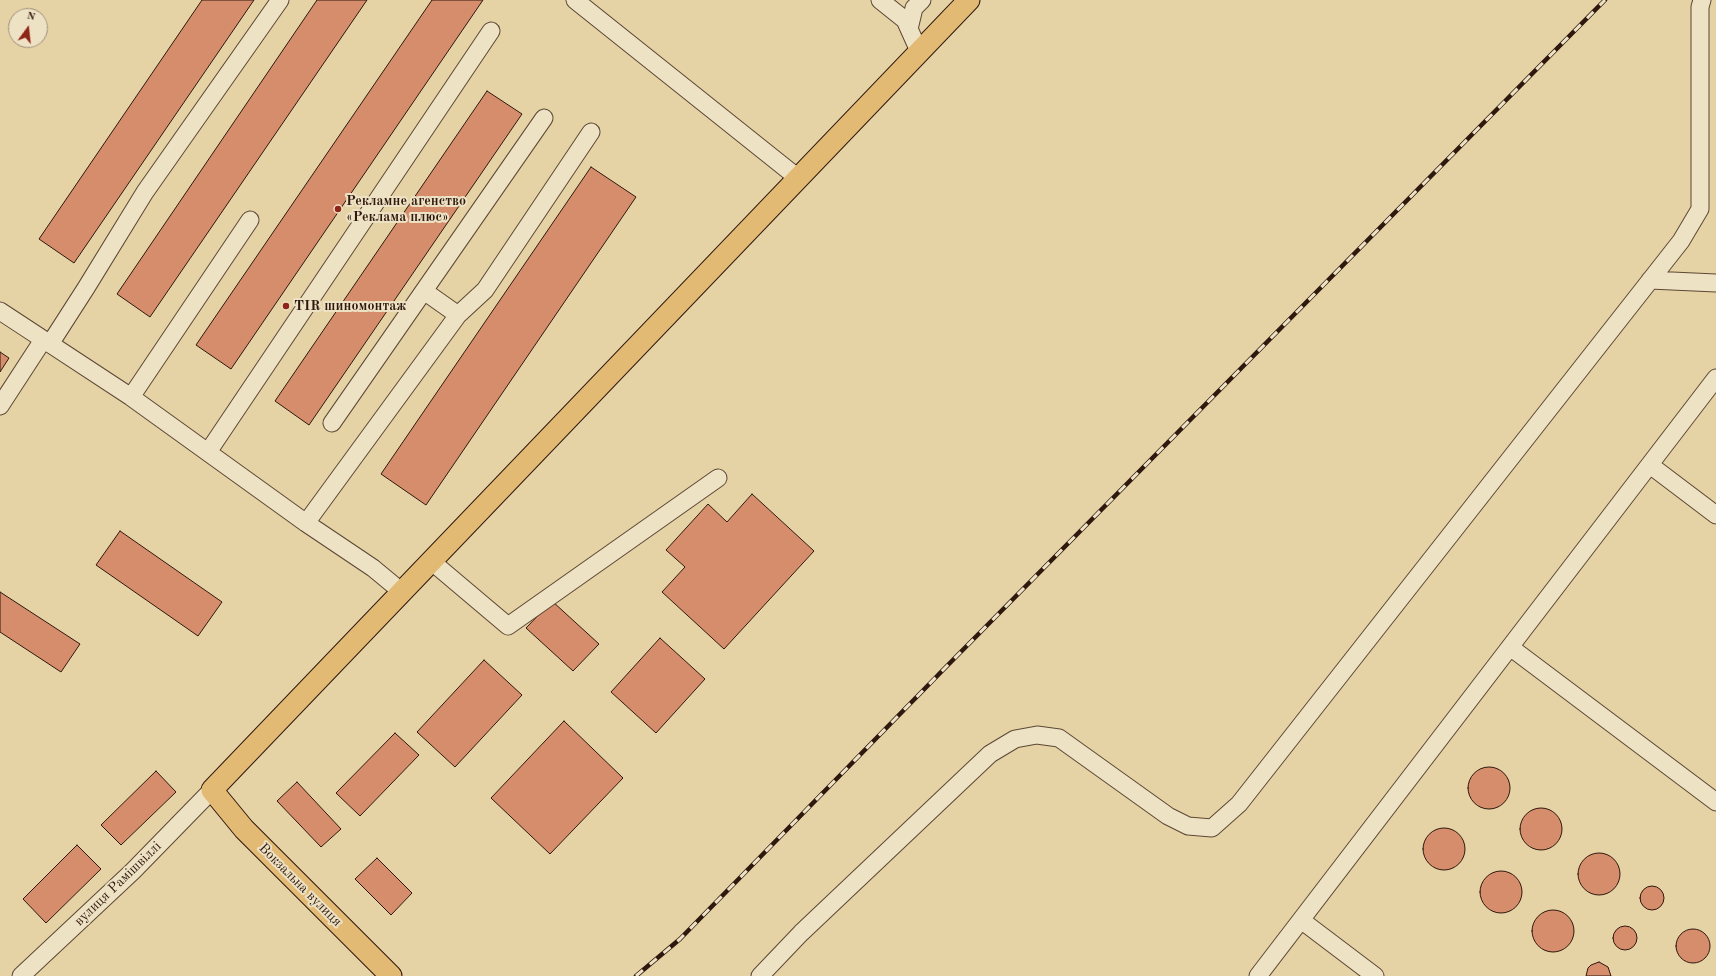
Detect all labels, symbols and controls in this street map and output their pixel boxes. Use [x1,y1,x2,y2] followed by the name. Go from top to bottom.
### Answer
[8,8,48,48] north arrow
[25,10,36,23] text: N
[346,193,466,226] place label: Рекламне агенство «Реклама плюс»
[333,204,343,214] marker: Рекламне агенство «Реклама плюс»
[294,298,406,314] place label: TIR шиномонтаж
[281,301,291,311] marker: TIR шиномонтаж
[71,838,165,930] street label: вулиця Рамішвіллі
[255,840,345,930] street label: Вокзальна вулиця

